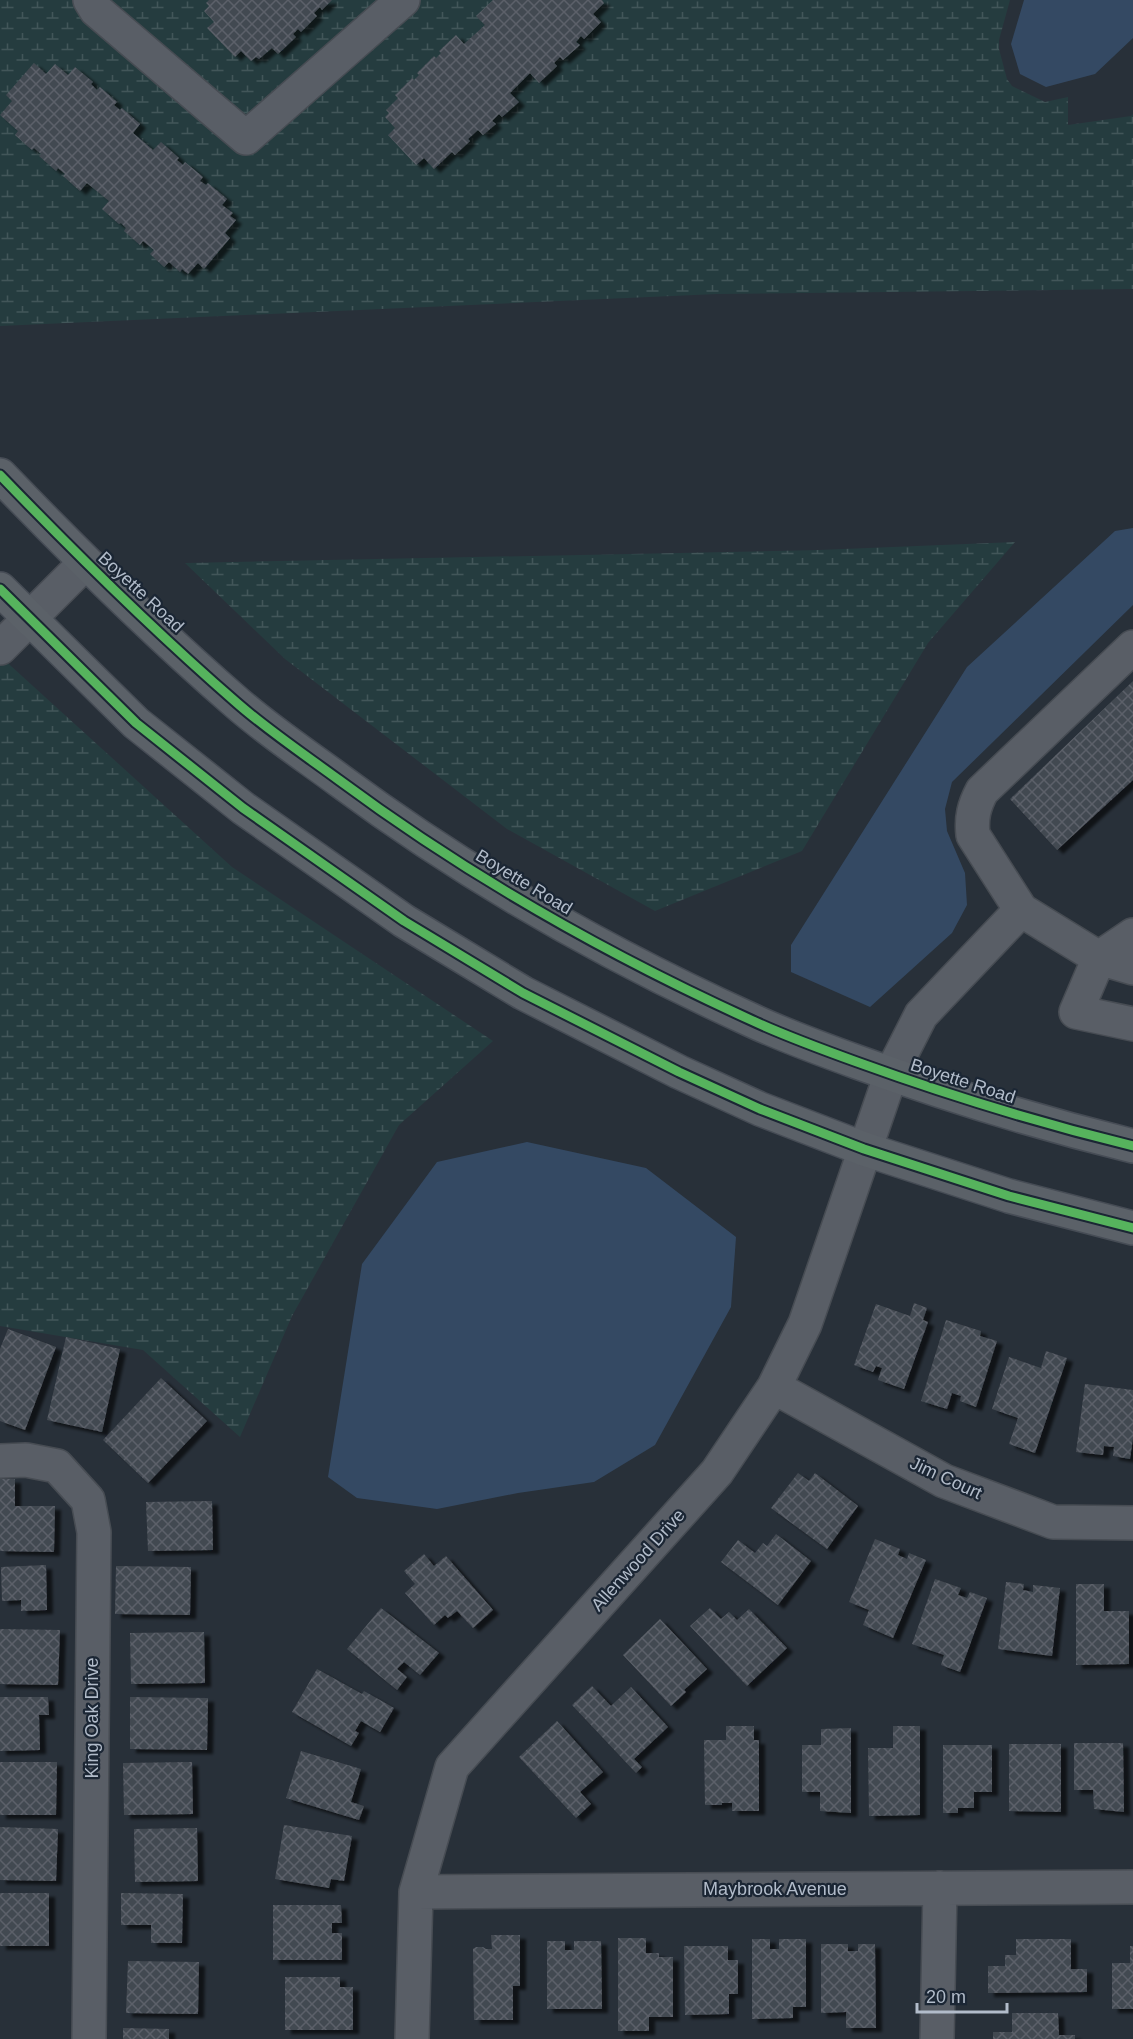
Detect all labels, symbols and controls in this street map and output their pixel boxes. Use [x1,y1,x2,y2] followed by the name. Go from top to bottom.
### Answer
[94,547,188,637] street label: Boyette Road
[472,845,576,919] street label: Boyette Road
[908,1055,1018,1107] street label: Boyette Road
[907,1453,985,1503] street label: Jim Court
[587,1505,689,1615] street label: Allenwood Drive
[82,1657,102,1779] street label: King Oak Drive
[703,1879,847,1899] street label: Maybrook Avenue
[917,1976,1007,2014] scale bar
[926,1987,966,2007] text: 20 m

